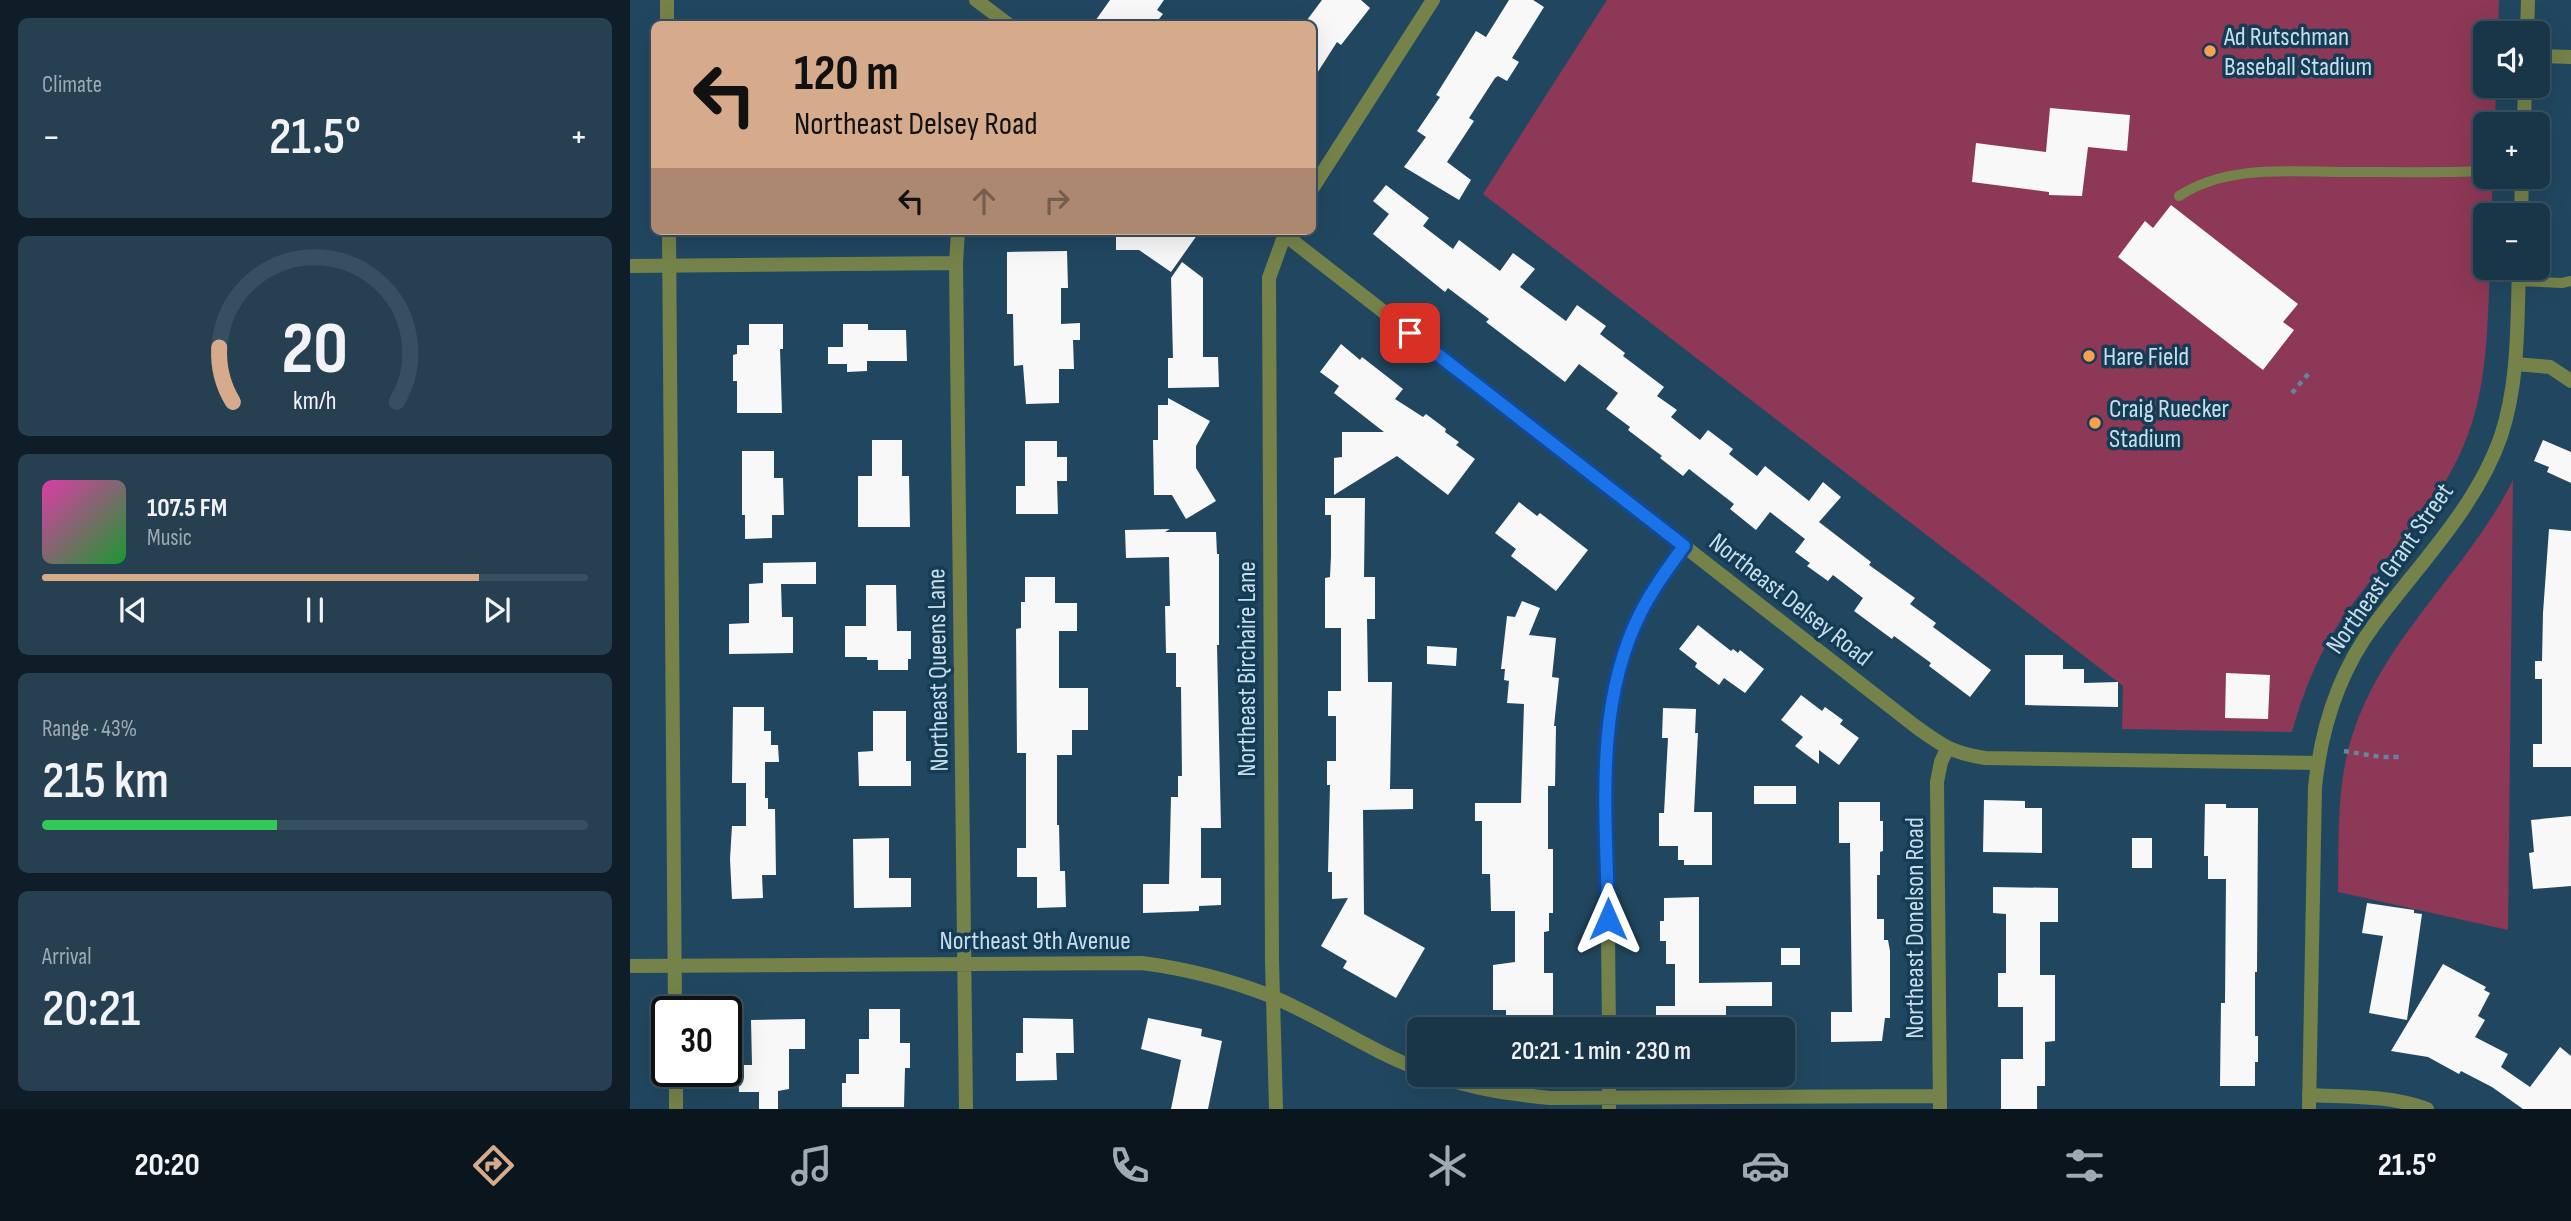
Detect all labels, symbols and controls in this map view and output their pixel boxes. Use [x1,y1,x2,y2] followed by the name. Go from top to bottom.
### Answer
[2473,21,2550,280] map controls
[2473,21,2550,98] button: sound
[2223,22,2372,83] place label: Ad Rutschman Baseball Stadium
[2202,43,2218,59] marker: Ad Rutschman Baseball Stadium
[794,45,899,104] text: 120 m
[679,49,770,140] icon: left
[42,71,102,99] text: Climate
[794,105,1038,144] text: Northeast Delsey Road
[269,106,361,169] text: 21.5°
[2473,112,2550,189] button: +
[42,115,61,160] text: −
[569,115,588,160] text: +
[892,182,930,220] icon: left
[965,182,1003,220] icon: ahead
[1038,182,1076,220] icon: right
[2473,203,2550,280] button: −
[1380,303,1440,363] pin
[282,307,348,395] text: 20
[1391,314,1429,352] icon: arrive
[2103,342,2189,373] place label: Hare Field
[2081,348,2097,364] marker: Hare Field
[293,386,337,417] text: km/h
[2109,394,2230,455] place label: Craig Ruecker Stadium
[2087,415,2103,431] marker: Craig Ruecker Stadium
[2320,478,2461,660] street label: Northeast Grant Street
[147,493,227,524] text: 107.5 FM
[147,524,192,552] text: Music
[1703,527,1878,673] street label: Northeast Delsey Road
[1232,561,1263,777] street label: Northeast Birchaire Lane
[921,568,956,772] street label: Northeast Queens Lane
[114,591,152,629] icon: previous
[296,591,334,629] icon: pause
[478,591,516,629] icon: next
[42,715,137,743] text: Range · 43%
[42,750,169,813] text: 215 km
[1900,817,1931,1039] street label: Northeast Donelson Road
[1571,882,1645,956] position arrow
[939,926,1131,957] street label: Northeast 9th Avenue
[42,943,91,971] text: Arrival
[42,978,140,1041] text: 20:21
[651,996,742,1087] speed limit sign: 30
[1511,1036,1691,1067] text: 20:21 · 1 min · 230 m
[469,1141,518,1190] icon: directions
[787,1141,836,1190] icon: music
[1105,1141,1154,1190] icon: phone
[1423,1141,1472,1190] icon: climate
[1741,1141,1790,1190] icon: car
[2060,1141,2109,1190] icon: filters
[135,1146,200,1185] text: 20:20
[2378,1146,2436,1185] text: 21.5°

